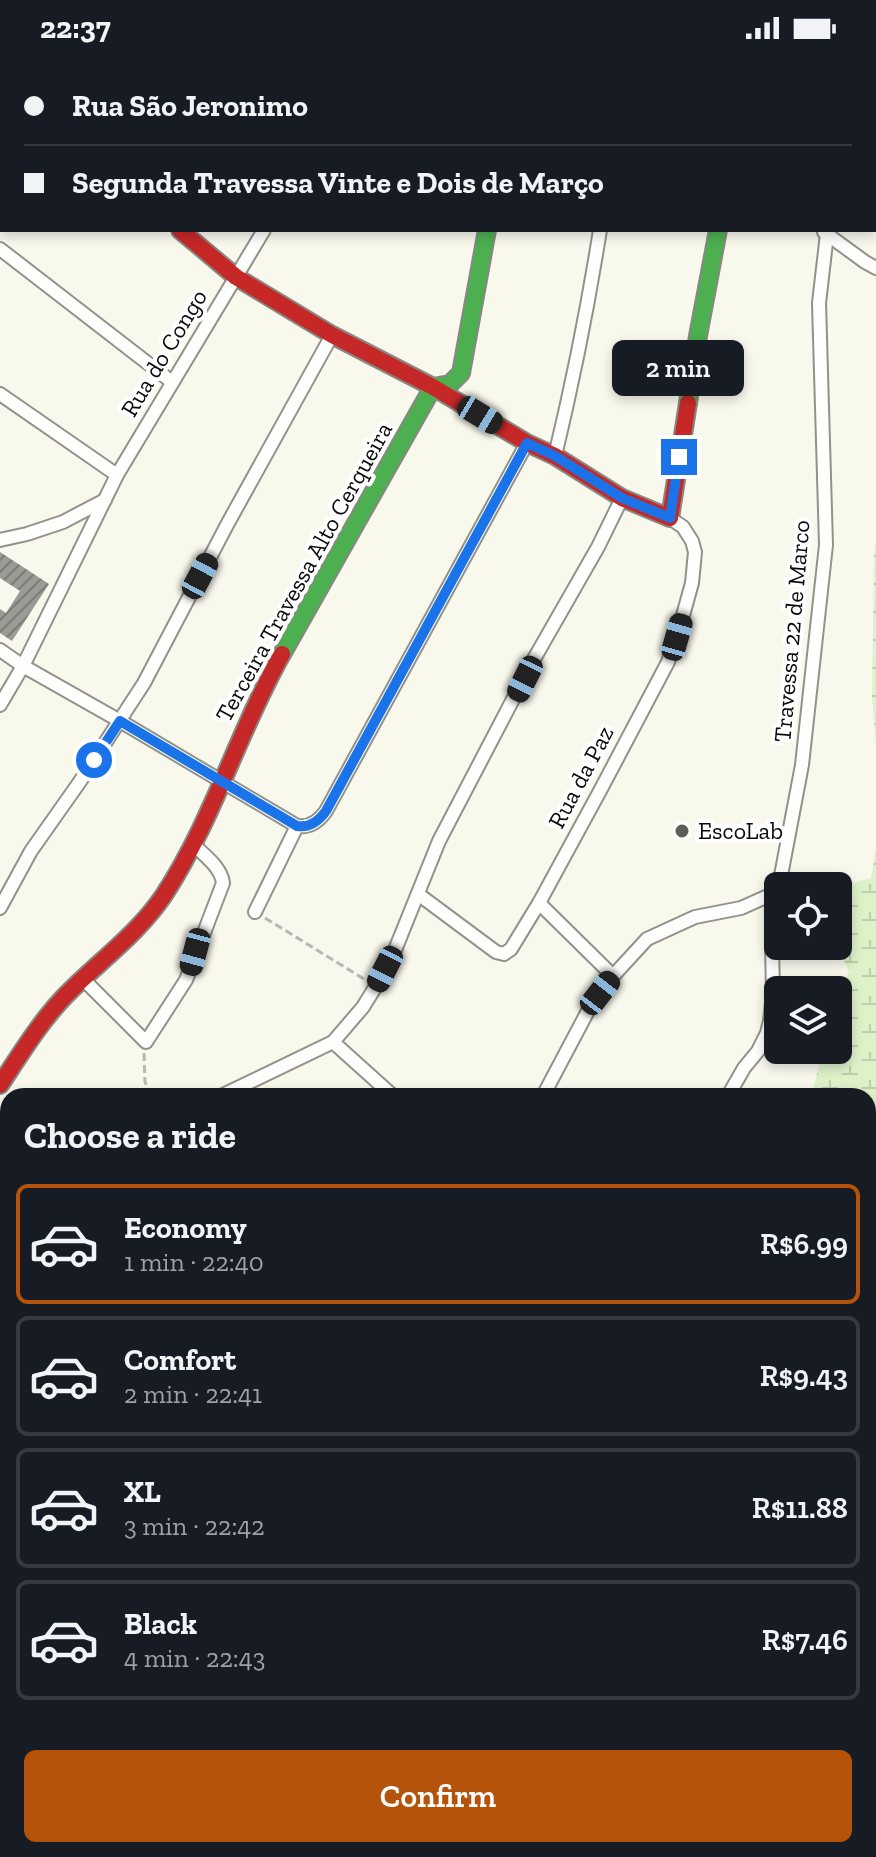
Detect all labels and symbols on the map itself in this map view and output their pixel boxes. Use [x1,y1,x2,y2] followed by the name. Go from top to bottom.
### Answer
[114,284,213,422] street label: Rua do Congo
[613,341,745,397] callout: 2 min
[453,392,507,438] car
[209,417,398,727] street label: Terceira Travessa Alto Cerqueira
[661,439,697,475] route end
[767,519,816,743] street label: Travessa 22 de Marco
[178,549,222,603] car
[659,611,695,663] car
[504,652,546,706] car
[541,721,620,833] street label: Rua da Paz
[76,742,112,778] route start
[698,816,783,845] place label: EscoLab
[673,822,691,840] marker: EscoLab
[177,926,213,978] car
[363,942,407,996] car
[576,967,624,1019] car

